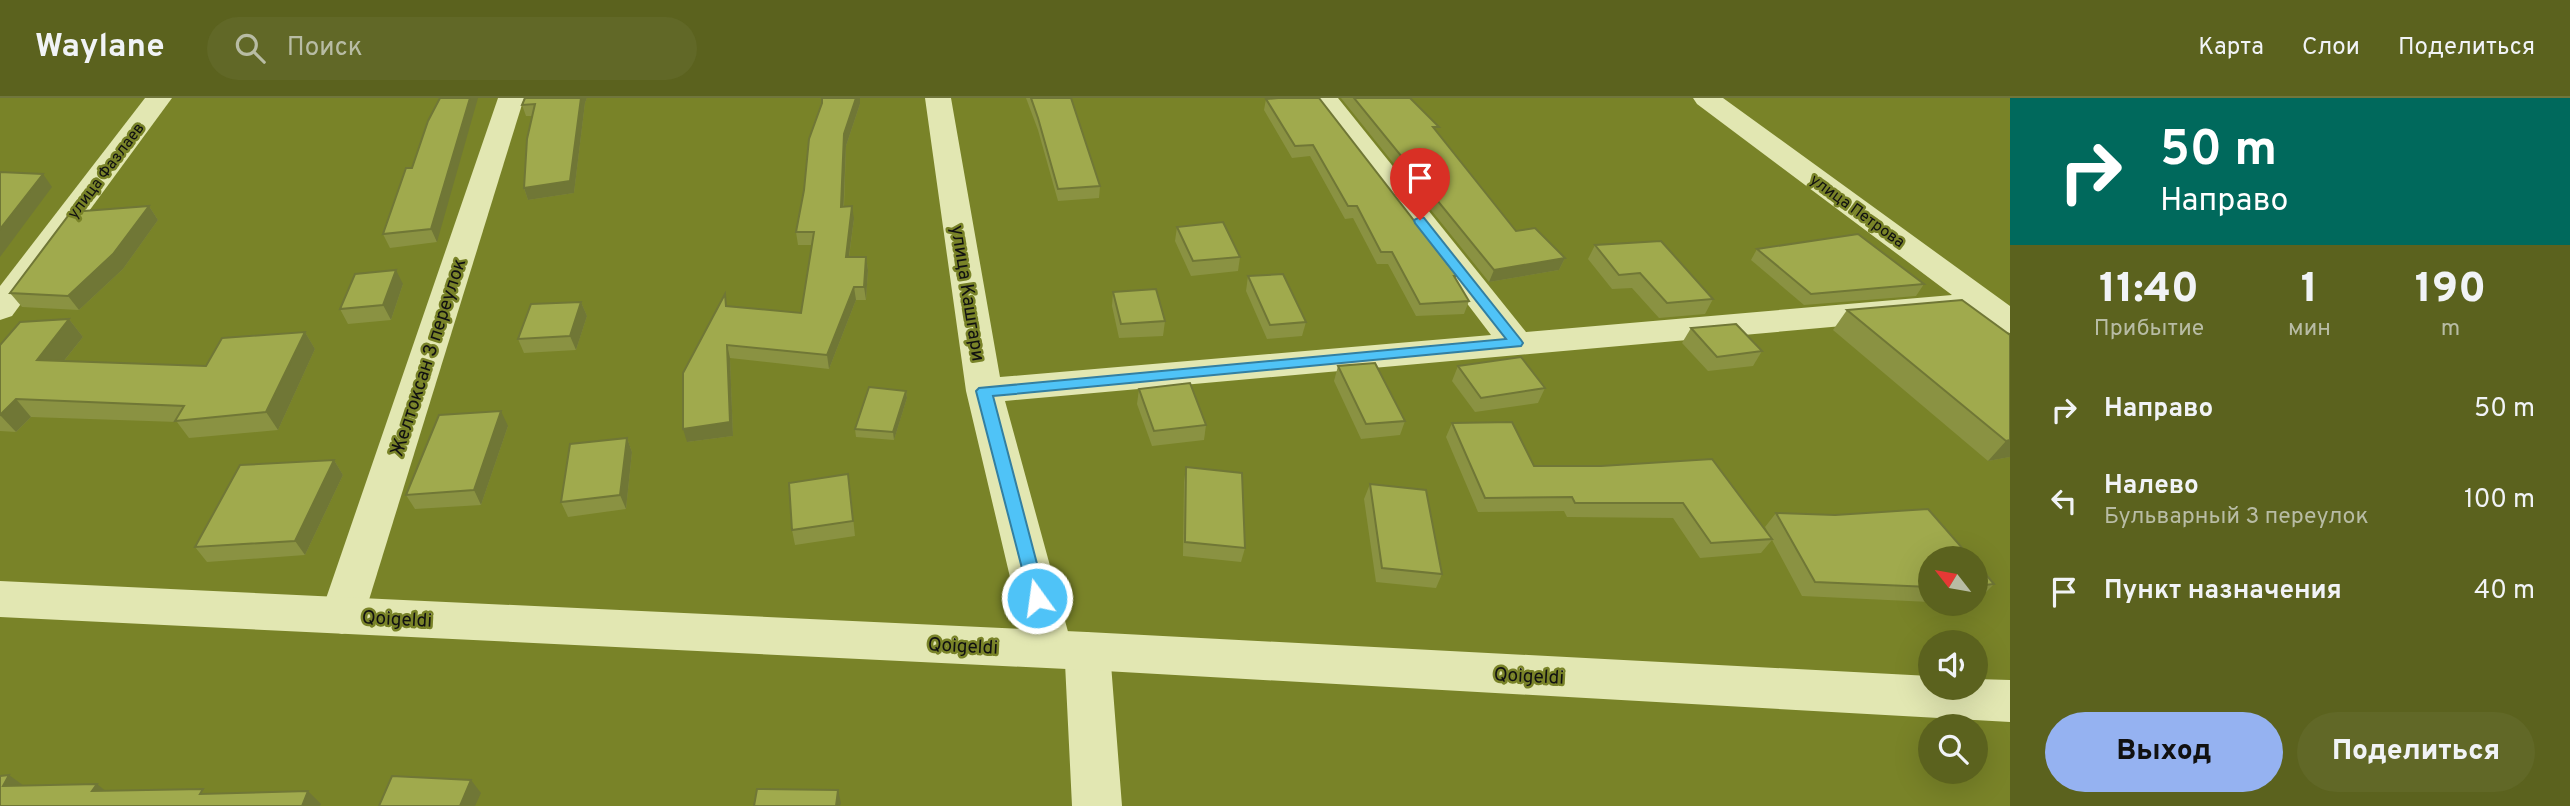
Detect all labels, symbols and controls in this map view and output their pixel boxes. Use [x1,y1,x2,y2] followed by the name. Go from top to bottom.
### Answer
[207,17,697,80] search box
[35,27,165,69] text: Waylane
[231,29,269,67] icon: search
[287,32,363,65] text: Поиск
[2198,33,2264,63] text: Карта
[2302,33,2360,63] text: Слои
[2398,33,2535,63] text: Поделиться
[64,119,149,223] street label: улица Фазлаев
[2160,121,2277,183] text: 50 m
[2045,126,2136,217] icon: right
[1390,148,1450,220] pin
[1401,159,1439,197] icon: arrive
[1805,170,1908,253] street label: улица Петрова
[2160,182,2288,222] text: Направо
[944,224,990,363] street label: улица Кашгари
[386,255,472,460] street label: Желтоксан 3 переулок
[2099,264,2199,317] text: 11:40
[2301,264,2318,317] text: 1
[2415,264,2486,317] text: 190
[2094,315,2204,344] text: Прибытие
[2288,315,2331,344] text: мин
[2441,315,2460,344] text: m
[2045,391,2083,429] icon: right
[2104,393,2213,426] text: Направо
[2474,393,2535,426] text: 50 m
[2104,470,2199,503] text: Налево
[2045,482,2083,520] icon: left
[2464,484,2535,517] text: 100 m
[2104,503,2369,532] text: Бульварный 3 переулок
[1918,546,1988,616] north arrow
[1918,546,1988,784] map controls
[1000,561,1074,635] position arrow
[2045,573,2083,611] icon: arrive
[2104,575,2342,608] text: Пункт назначения
[2474,575,2535,608] text: 40 m
[361,606,433,634] street label: Qoigeldi
[1918,630,1988,700] button: sound
[927,633,999,661] street label: Qoigeldi
[1493,663,1565,691] street label: Qoigeldi
[2045,712,2283,792] button: Выход
[2297,712,2535,792] button: Поделиться
[1918,714,1988,784] button: search

